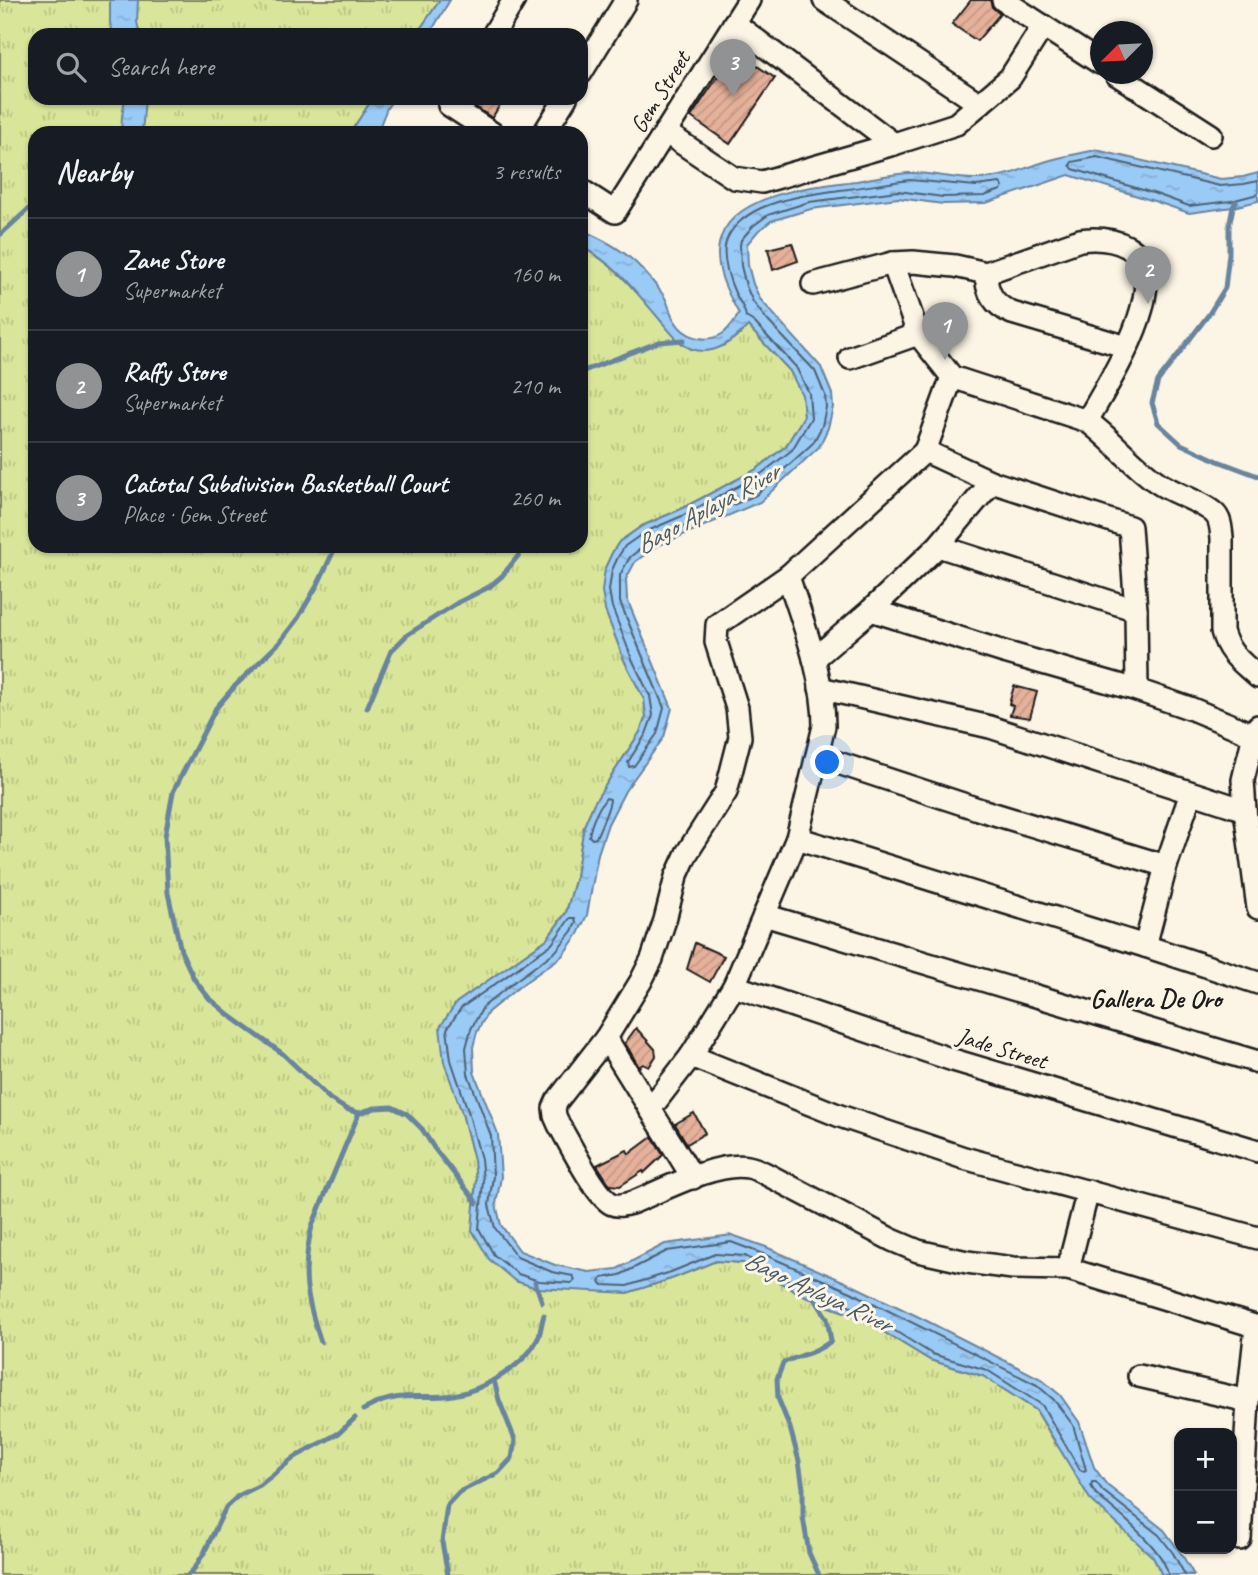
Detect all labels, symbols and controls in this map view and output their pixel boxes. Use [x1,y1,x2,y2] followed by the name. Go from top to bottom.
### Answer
[1090,21,1153,84] north arrow
[28,28,588,105] search box
[710,39,756,97] pin: 3
[623,44,698,138] street label: Gem Street
[52,48,90,86] icon: search
[108,50,214,83] text: Search here
[56,153,132,191] text: Nearby
[493,157,560,186] text: 3 results
[123,243,224,276] text: Zane Store
[1125,246,1171,304] pin: 2
[74,260,84,289] text: 1
[511,260,560,289] text: 160 m
[123,276,221,305] text: Supermarket
[922,302,968,360] pin: 1
[123,355,226,388] text: Raffy Store
[74,372,84,401] text: 2
[511,372,560,401] text: 210 m
[123,388,221,417] text: Supermarket
[630,453,789,561] water label: Bago Aplaya River
[123,467,448,500] text: Catotal Subdivision Basketball Court
[74,484,84,513] text: 3
[511,484,560,513] text: 260 m
[123,500,266,529] text: Place · Gem Street
[810,745,844,779] your location
[1090,982,1224,1015] district label: Gallera De Oro
[952,1020,1053,1076] street label: Jade Street
[739,1243,901,1342] water label: Bago Aplaya River
[1174,1428,1237,1554] map controls
[1174,1428,1237,1491] button: +
[1174,1491,1237,1554] button: −

